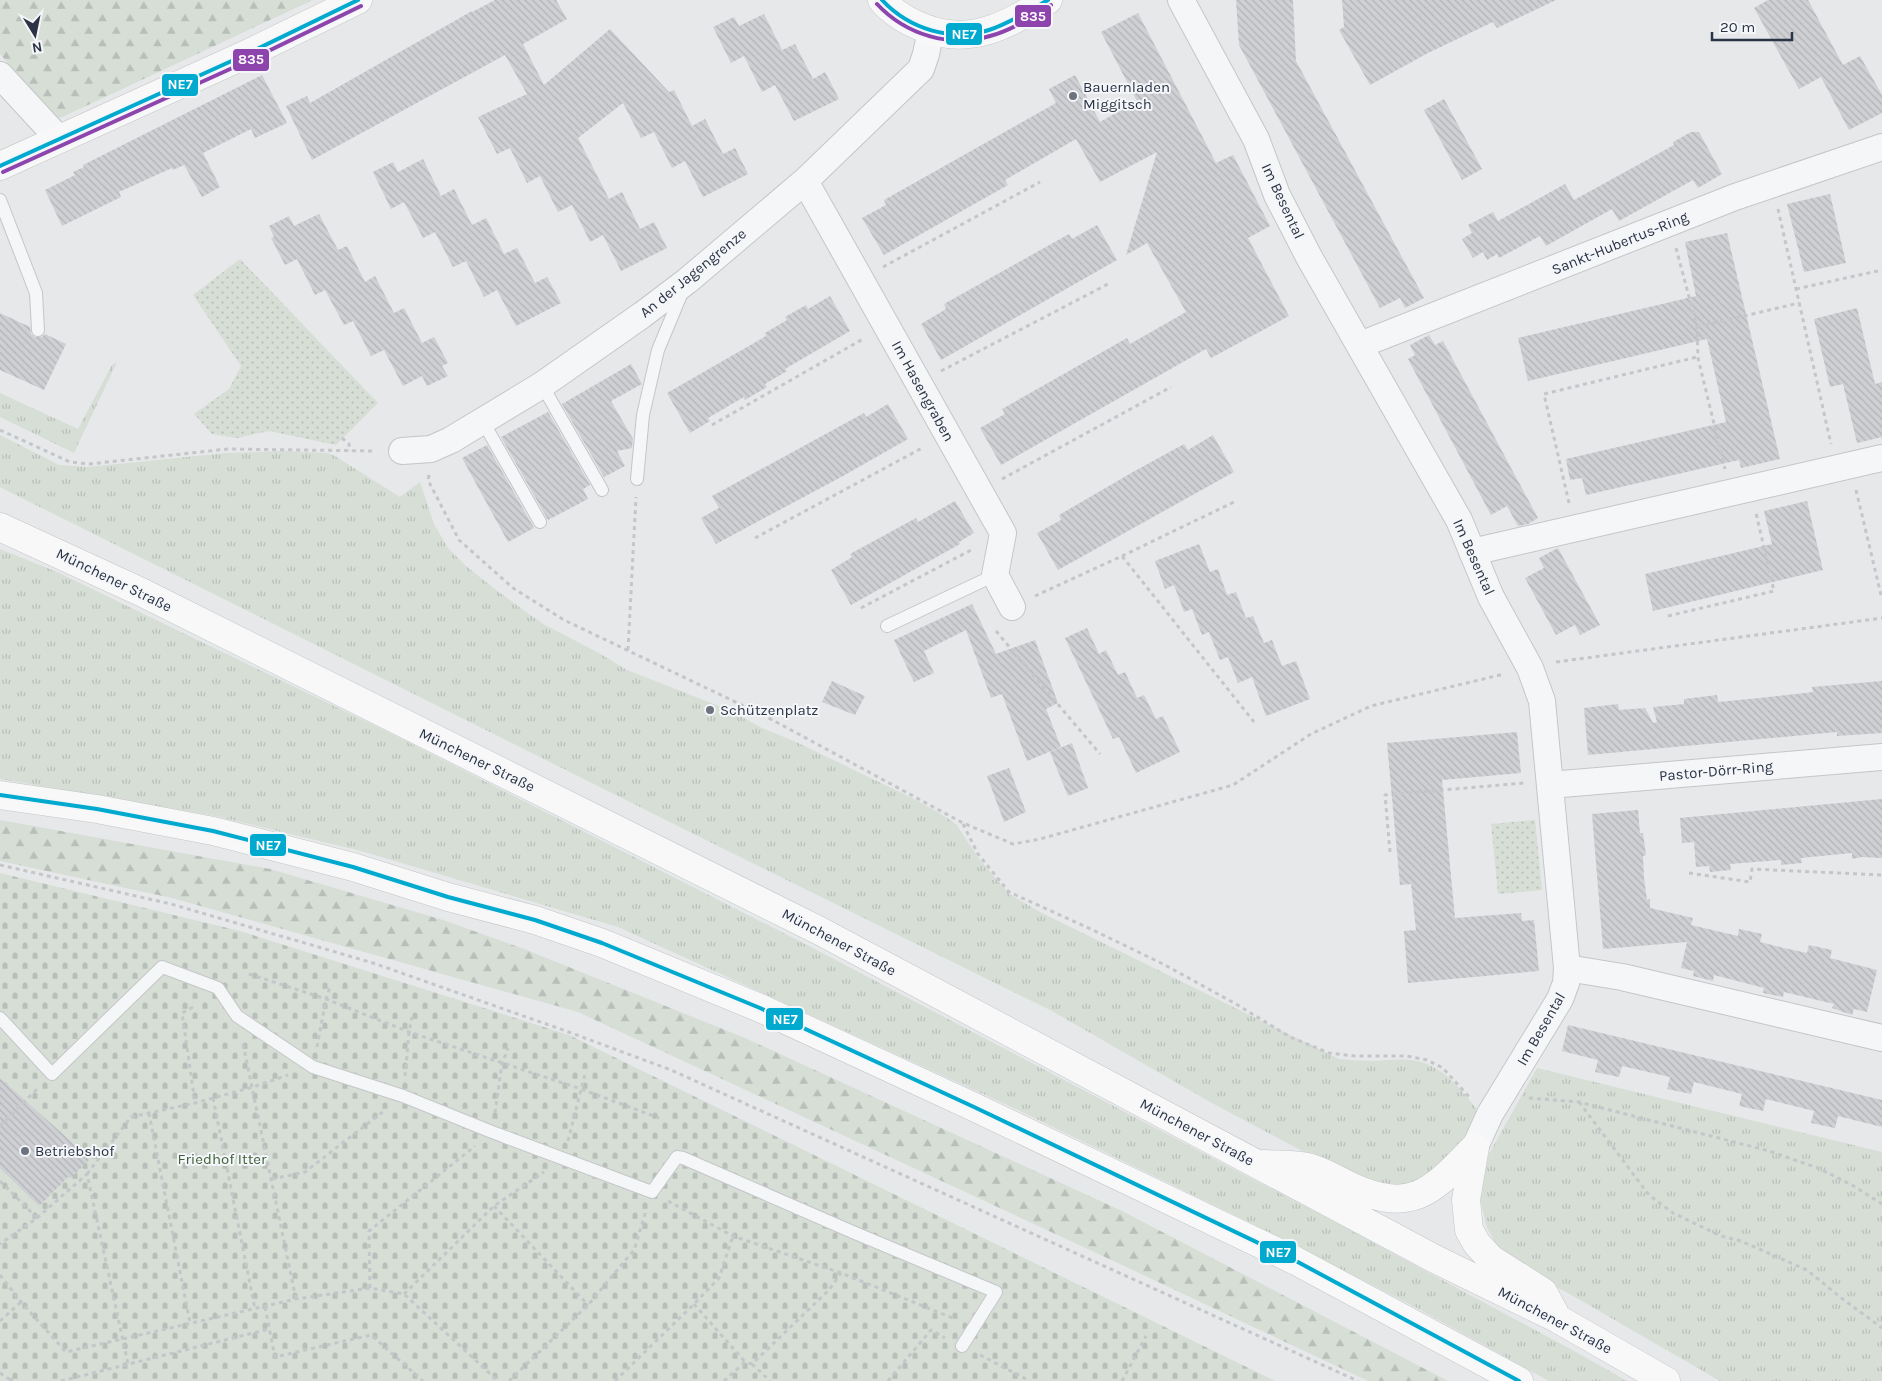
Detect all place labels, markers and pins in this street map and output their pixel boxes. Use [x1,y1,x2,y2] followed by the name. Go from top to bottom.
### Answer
[1083,78,1170,113] place label: Bauernladen Miggitsch
[1067,90,1079,102] marker: Bauernladen Miggitsch
[720,701,818,719] place label: Schützenplatz
[704,704,716,716] marker: Schützenplatz
[35,1142,115,1160] place label: Betriebshof
[19,1145,31,1157] marker: Betriebshof

